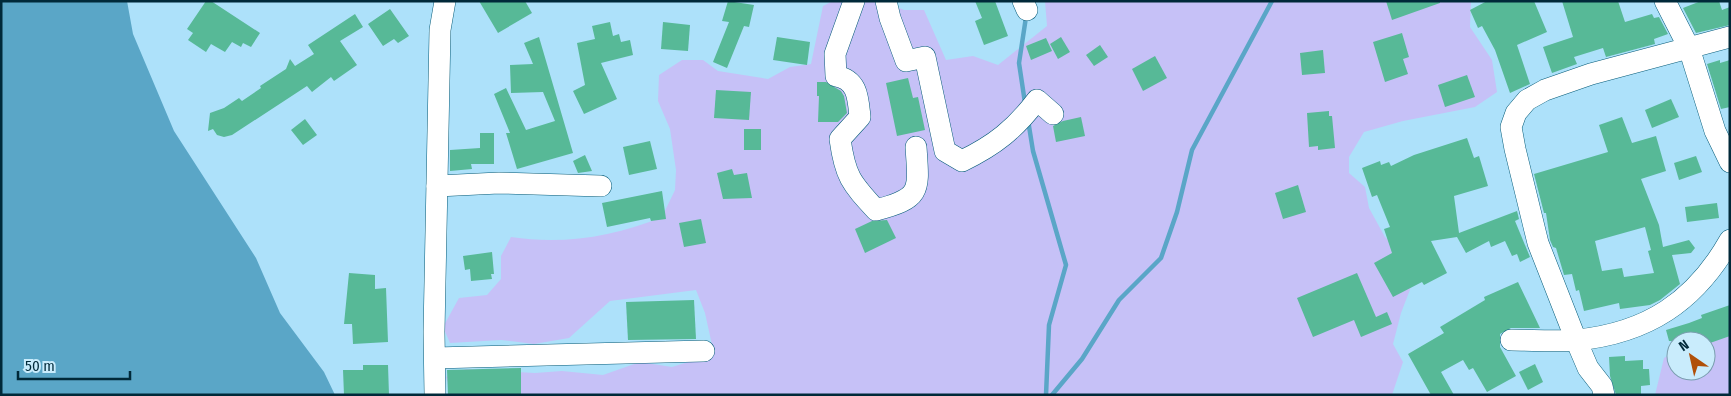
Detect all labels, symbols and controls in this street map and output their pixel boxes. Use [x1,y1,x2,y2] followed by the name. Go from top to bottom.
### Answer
[1666,331,1716,381] north arrow
[1676,336,1692,355] text: N
[18,348,130,380] scale bar
[25,357,55,375] text: 50 m

